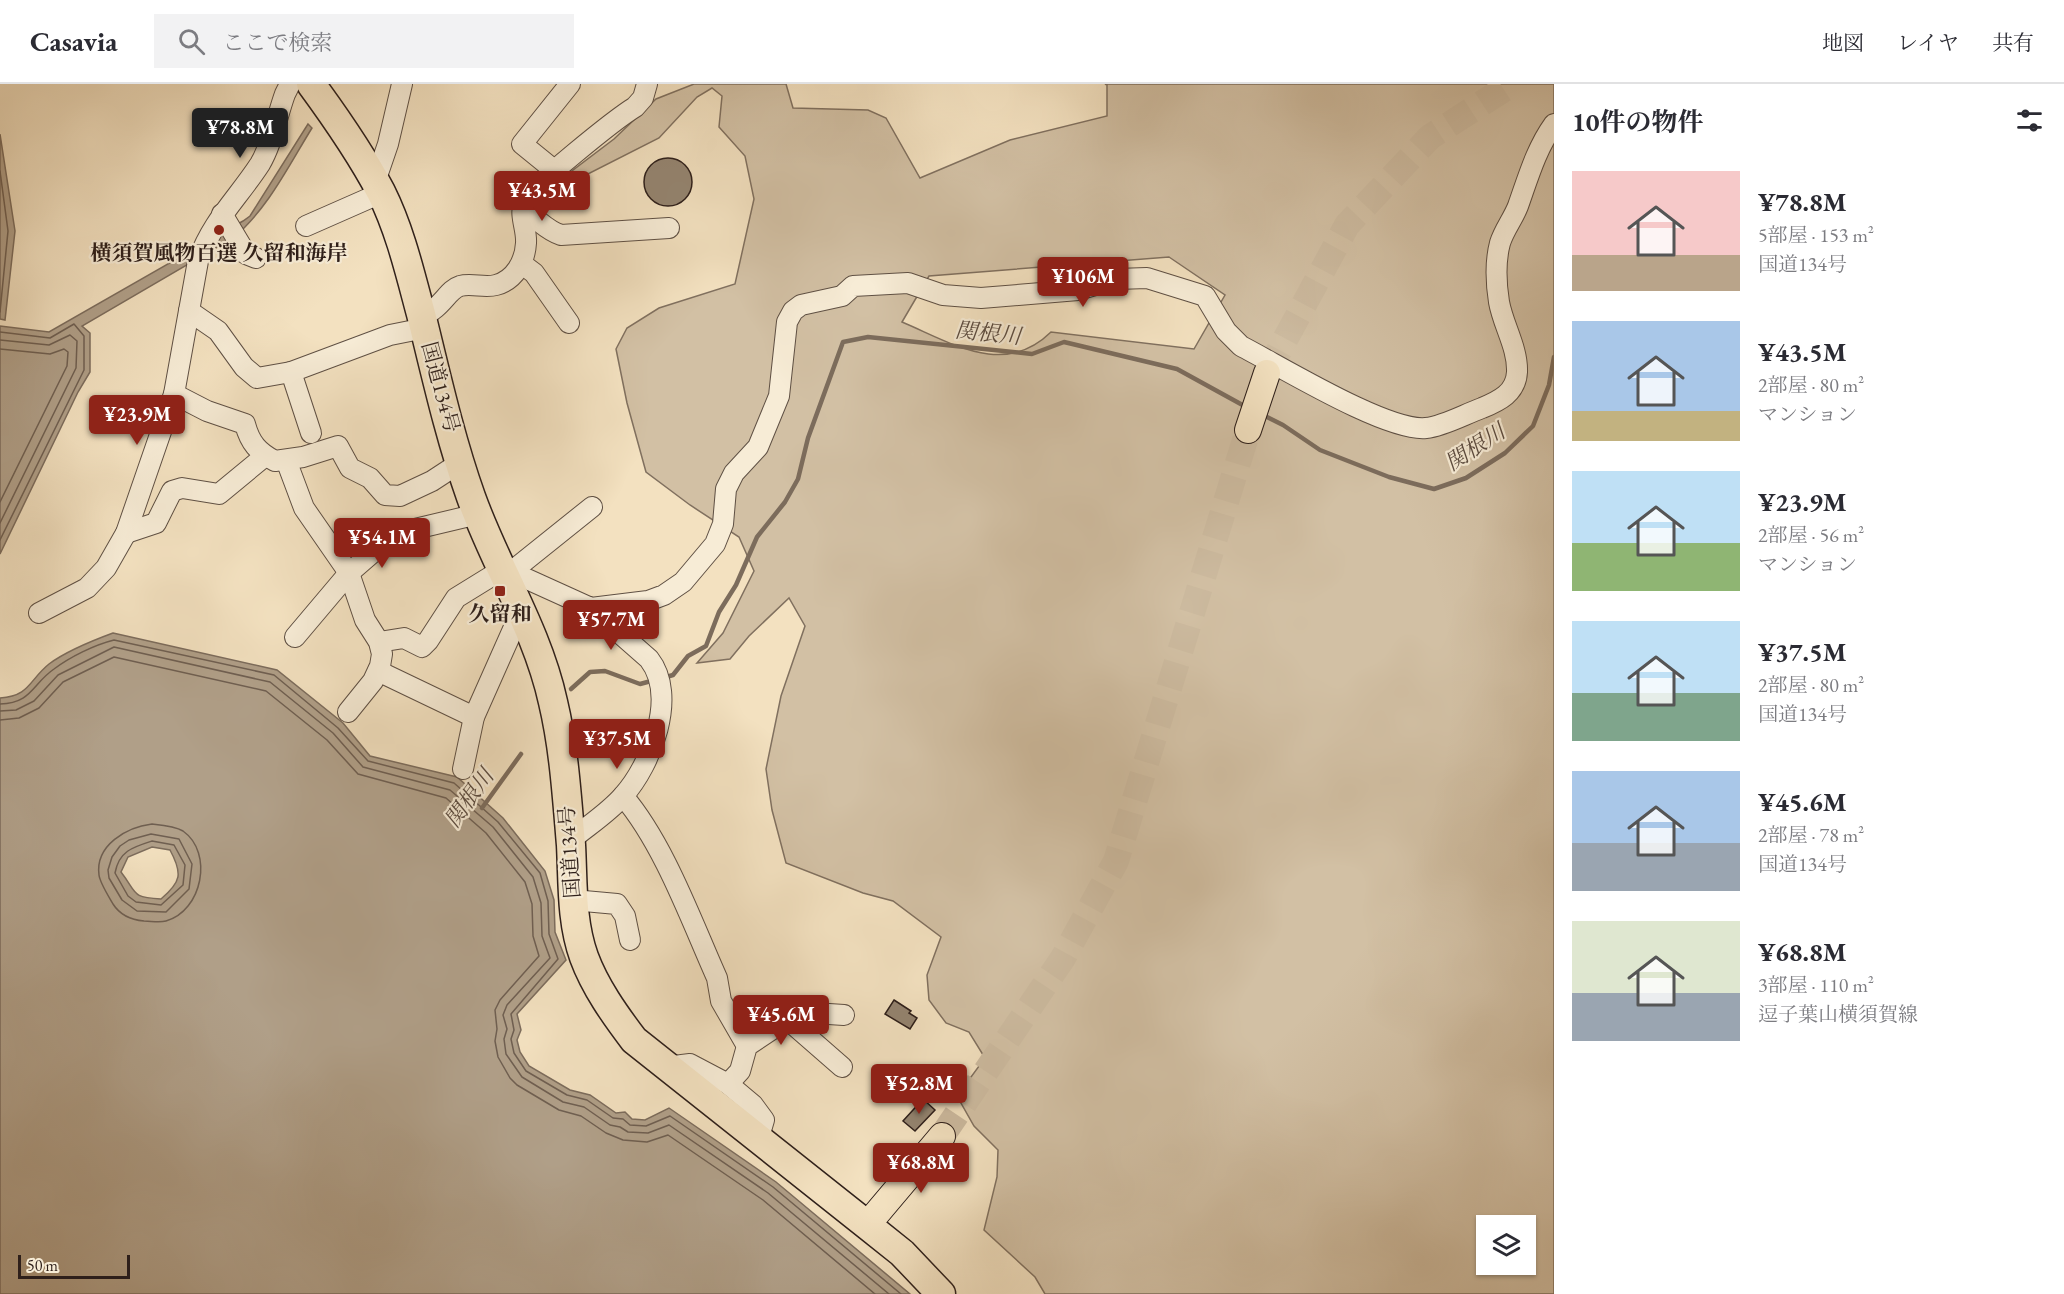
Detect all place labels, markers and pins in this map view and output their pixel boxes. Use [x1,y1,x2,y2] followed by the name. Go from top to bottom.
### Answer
[191,108,289,159] pin: ¥78.8M
[493,171,591,222] pin: ¥43.5M
[212,223,226,237] marker: 横須賀風物百選 久留和海岸
[91,239,347,266] place label: 横須賀風物百選 久留和海岸
[1041,257,1125,308] pin: ¥106M
[88,395,186,446] pin: ¥23.9M
[333,518,431,569] pin: ¥54.1M
[493,584,507,598] marker: 久留和
[469,600,532,627] place label: 久留和
[562,600,660,651] pin: ¥57.7M
[568,719,666,770] pin: ¥37.5M
[732,995,830,1046] pin: ¥45.6M
[870,1064,968,1115] pin: ¥52.8M
[872,1143,970,1194] pin: ¥68.8M

